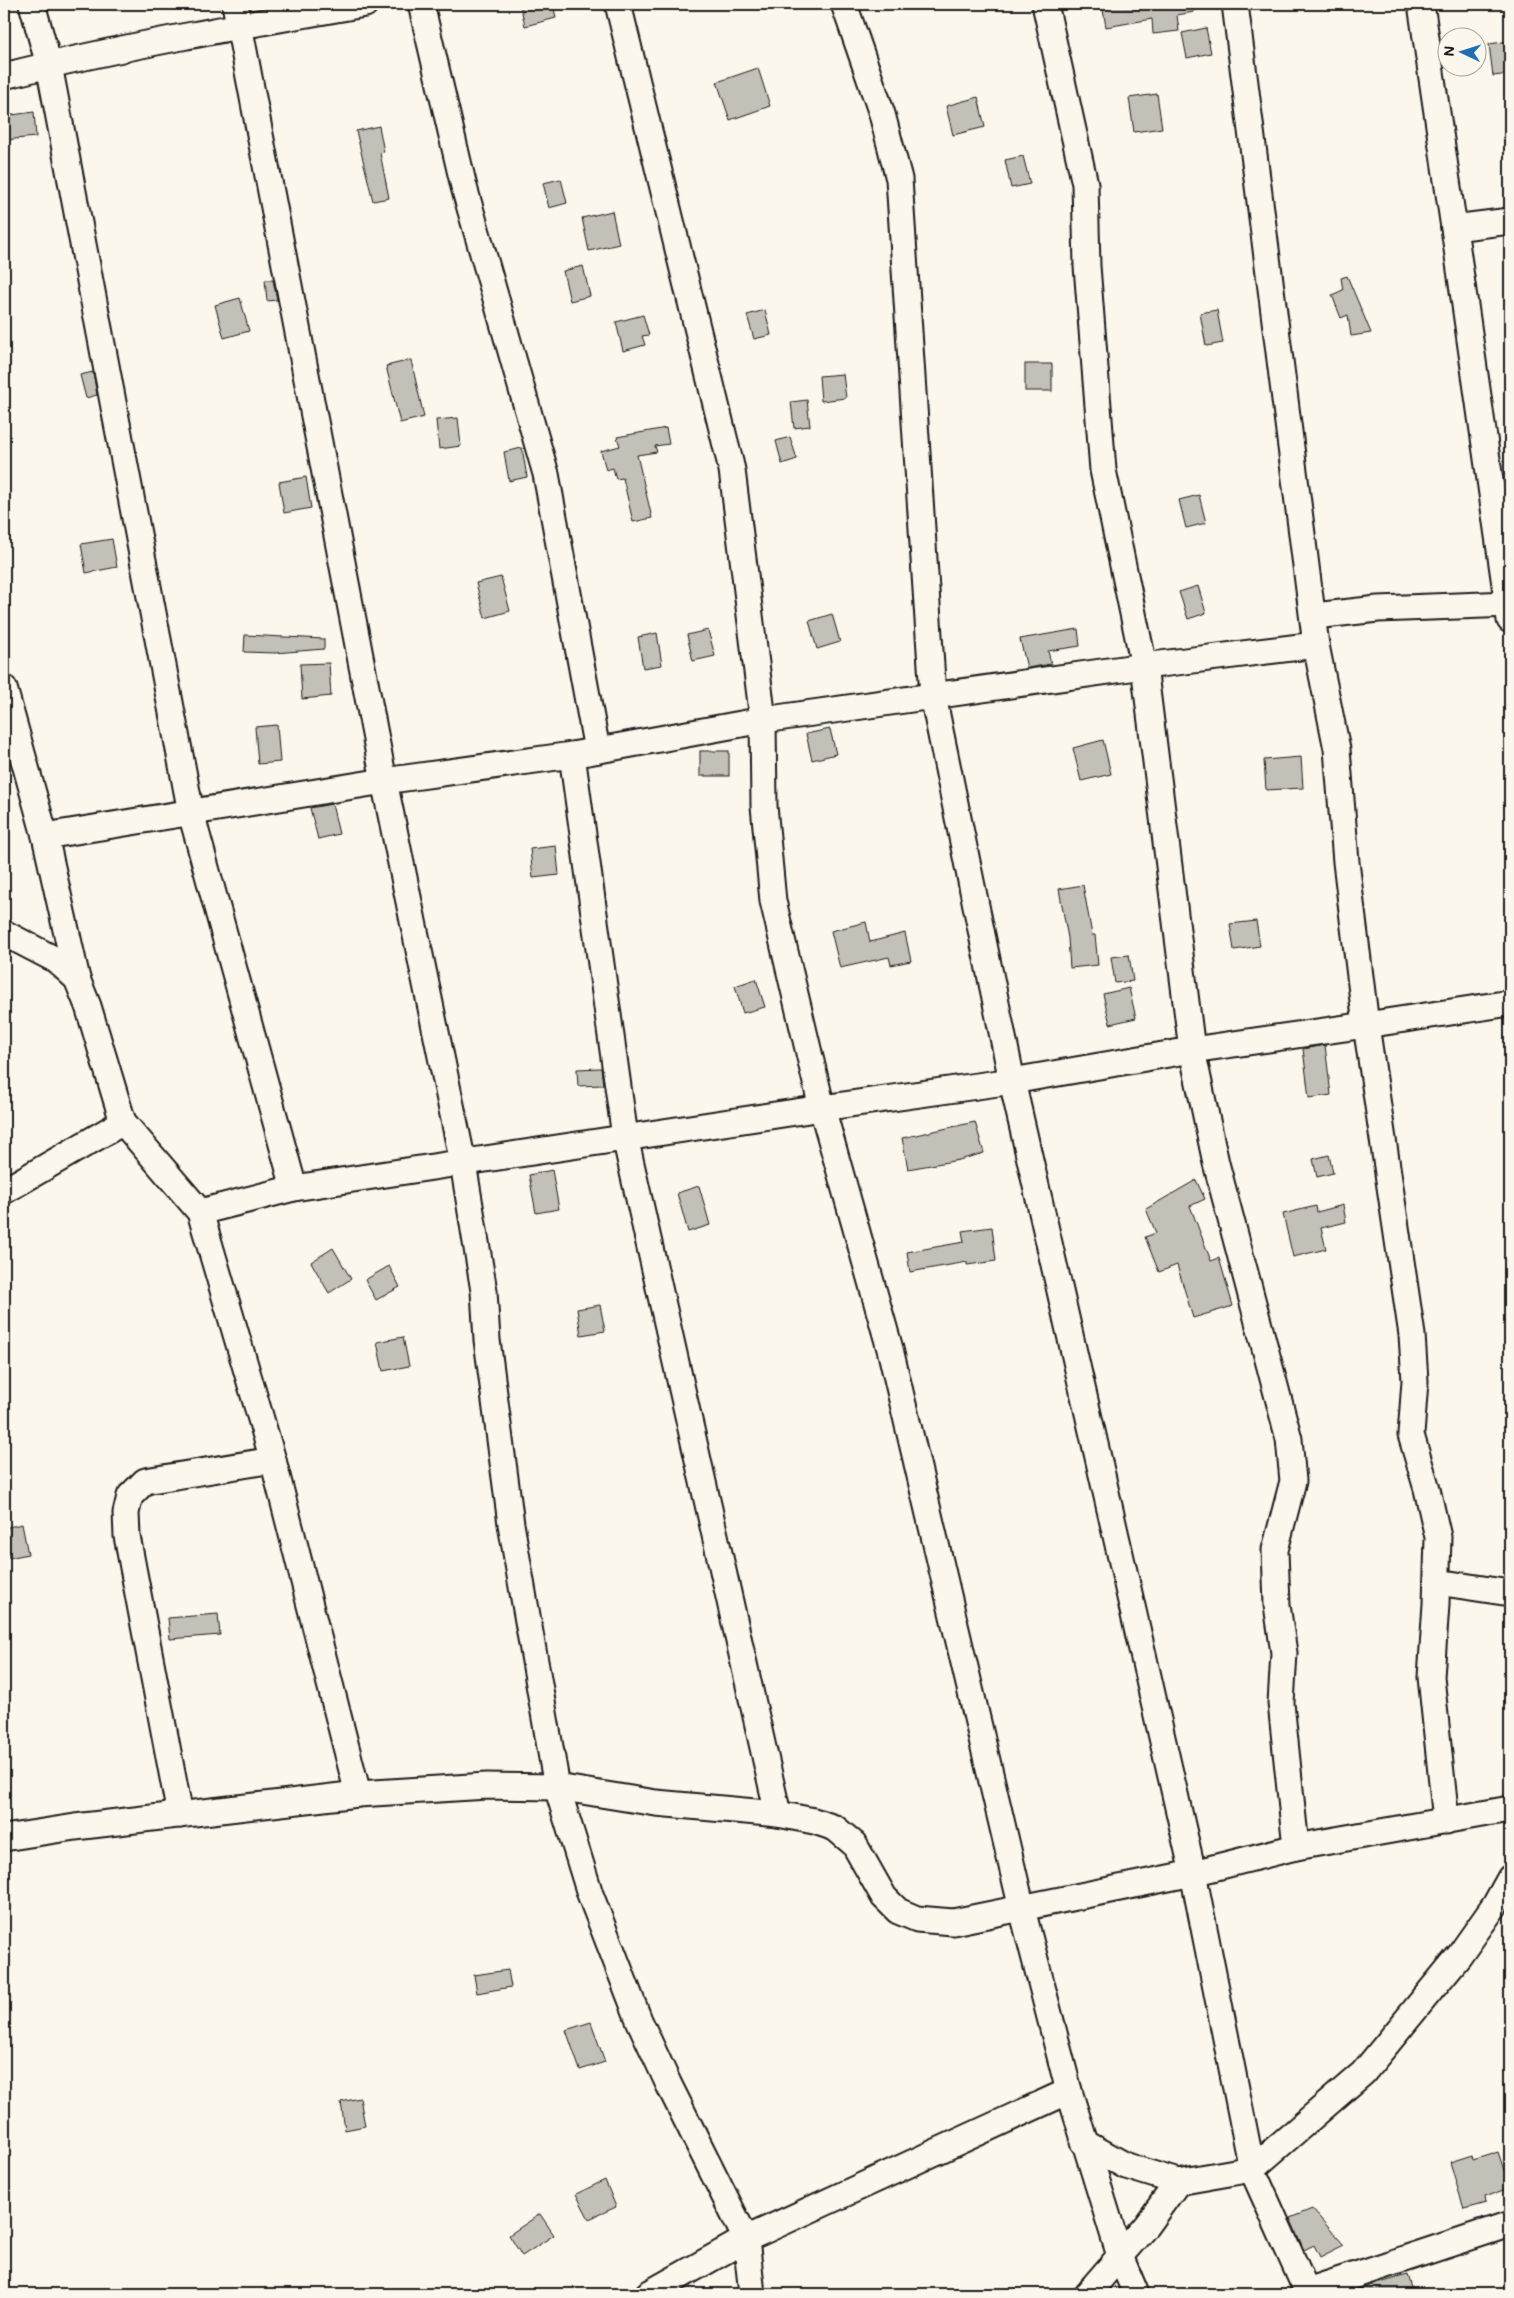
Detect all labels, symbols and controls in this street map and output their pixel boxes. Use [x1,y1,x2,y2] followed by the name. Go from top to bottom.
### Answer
[1436,28,1486,78] north arrow
[1439,45,1458,57] text: N

